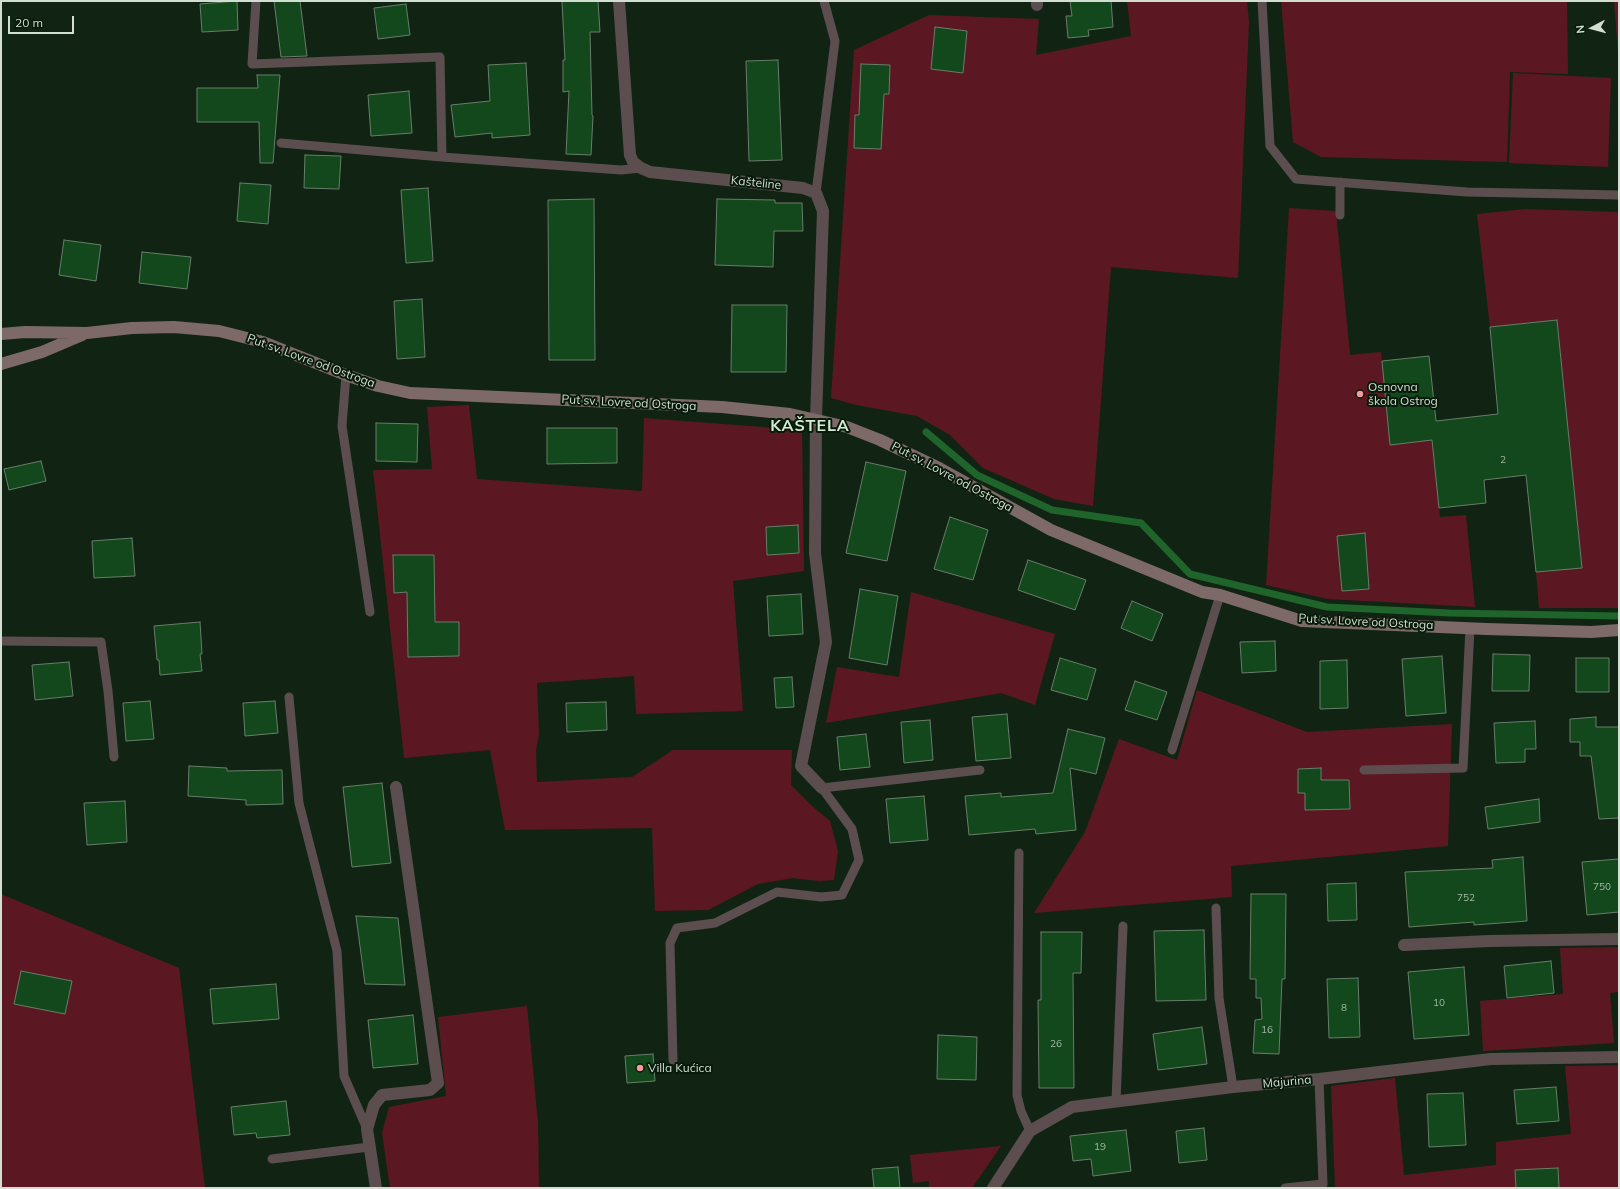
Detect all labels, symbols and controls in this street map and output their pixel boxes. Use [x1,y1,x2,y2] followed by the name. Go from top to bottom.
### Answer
[10,8,76,34] scale bar
[1572,8,1612,48] north arrow
[15,15,43,30] text: 20 m
[1573,24,1587,34] text: N
[730,173,782,193] street label: Kašteline
[245,331,377,391] street label: Put sv. Lovre od Ostroga
[1368,380,1438,408] place label: Osnovna škola Ostrog
[1355,389,1365,399] marker: Osnovna škola Ostrog
[561,392,697,414] street label: Put sv. Lovre od Ostroga
[770,416,850,436] district label: KAŠTELA
[889,439,1015,515] street label: Put sv. Lovre od Ostroga
[1500,454,1506,466] house number: 2
[1298,611,1434,633] street label: Put sv. Lovre od Ostroga
[1593,881,1611,893] house number: 750
[1457,892,1475,904] house number: 752
[1433,997,1445,1009] house number: 10
[1341,1002,1347,1014] house number: 8
[1261,1024,1273,1036] house number: 16
[1050,1038,1062,1050] house number: 26
[648,1061,712,1075] place label: Villa Kućica
[635,1063,645,1073] marker: Villa Kućica
[1262,1073,1312,1091] street label: Majurina
[1094,1141,1106,1153] house number: 19

